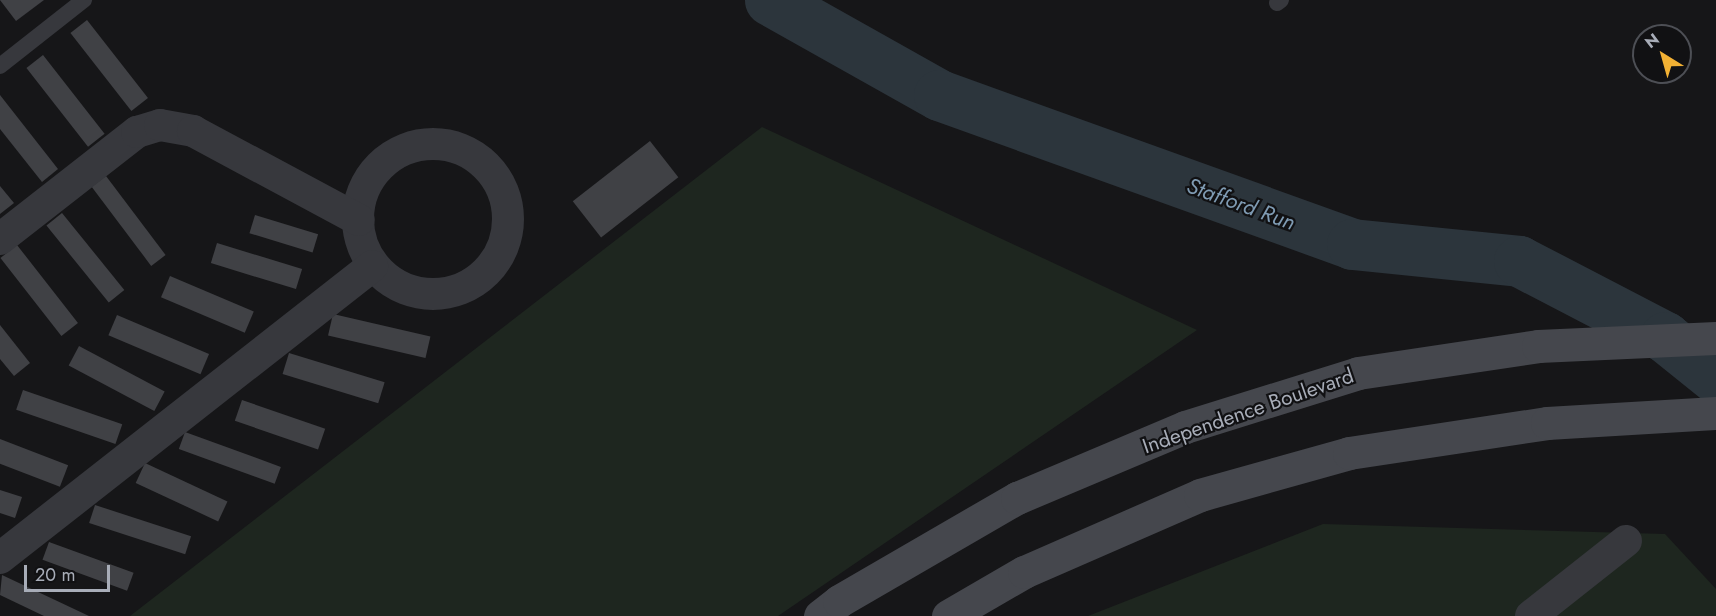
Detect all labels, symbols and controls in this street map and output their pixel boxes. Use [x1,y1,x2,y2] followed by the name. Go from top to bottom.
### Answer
[1632,24,1692,84] north arrow
[1640,28,1664,54] text: N
[1183,172,1299,236] water label: Stafford Run
[1139,363,1357,459] street label: Independence Boulevard
[27,553,112,591] scale bar
[35,562,75,588] text: 20 m

